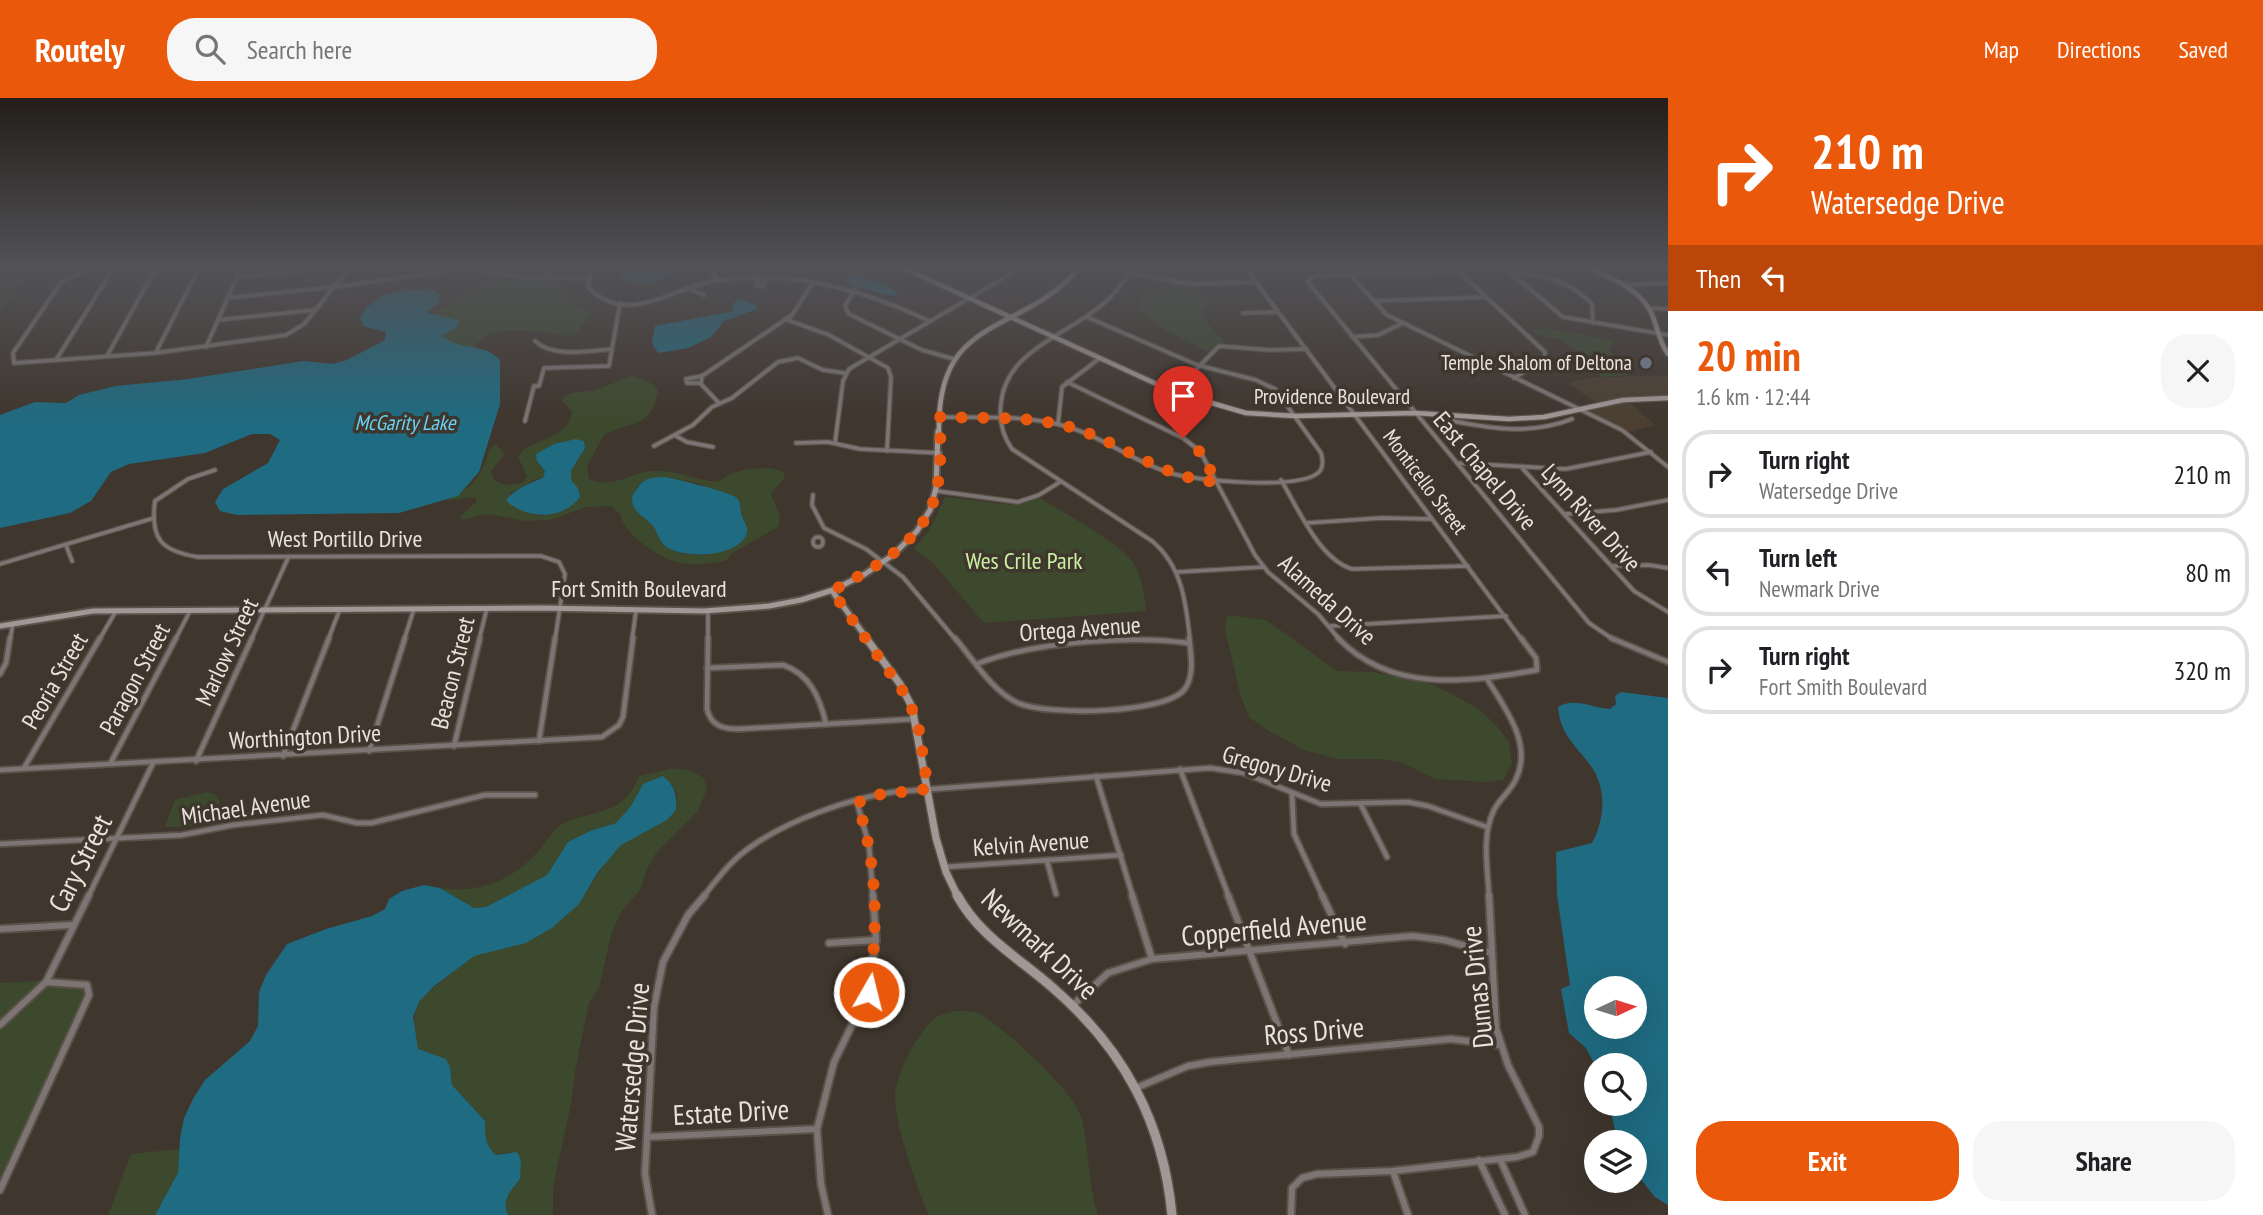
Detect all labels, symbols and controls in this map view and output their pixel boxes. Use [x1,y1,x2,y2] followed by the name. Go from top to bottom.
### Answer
[167,18,657,81] search box
[35,28,125,71] text: Routely
[191,30,229,68] icon: search
[247,33,352,66] text: Search here
[1984,34,2019,65] text: Map
[2057,34,2141,65] text: Directions
[2179,34,2228,65] text: Saved
[1811,119,1924,183] text: 210 m
[1696,126,1787,217] icon: right
[1811,181,2005,223] text: Watersedge Drive
[1755,259,1793,297] icon: left
[1696,262,1741,295] text: Then
[1696,328,1801,383] text: 20 min
[2161,334,2235,408] button: close
[1441,349,1632,376] place label: Temple Shalom of Deltona
[1638,355,1654,371] marker: Temple Shalom of Deltona
[1153,366,1213,438] pin
[1164,377,1202,415] icon: arrive
[1696,382,1810,411] text: 1.6 km · 12:44
[1254,383,1410,410] street label: Providence Boulevard
[1427,405,1544,536] street label: East Chapel Drive
[355,409,457,436] water label: McGarity Lake
[1377,424,1474,540] street label: Monticello Street
[1759,443,1850,476] text: Turn right
[1700,455,1738,493] icon: right
[1535,457,1648,578] street label: Lynn River Drive
[2173,458,2231,491] text: 210 m
[1759,476,1898,505] text: Watersedge Drive
[268,523,422,554] street label: West Portillo Drive
[1759,541,1837,574] text: Turn left
[965,545,1083,576] park label: Wes Crile Park
[1272,548,1383,652] street label: Alameda Drive
[1700,553,1738,591] icon: left
[2185,556,2231,589] text: 80 m
[551,573,727,604] street label: Fort Smith Boulevard
[1759,574,1880,603] text: Newmark Drive
[188,592,265,711] street label: Marlow Street
[1018,609,1142,648] street label: Ortega Avenue
[424,613,482,732] street label: Beacon Street
[92,617,177,740] street label: Paragon Street
[15,627,95,735] street label: Peoria Street
[1759,639,1850,672] text: Turn right
[1700,651,1738,689] icon: right
[2173,654,2231,687] text: 320 m
[1759,672,1927,701] text: Fort Smith Boulevard
[228,717,382,756] street label: Worthington Drive
[1219,738,1335,799] street label: Gregory Drive
[179,783,312,832] street label: Michael Avenue
[39,807,120,918] street label: Cary Street
[972,824,1090,863] street label: Kelvin Avenue
[974,880,1107,1007] street label: Newmark Drive
[1180,901,1368,954] street label: Copperfield Avenue
[1452,924,1501,1050] street label: Dumas Drive
[832,955,906,1029] position arrow
[1584,976,1647,1040] north arrow
[1584,976,1647,1193] map controls
[606,981,657,1153] street label: Watersedge Drive
[1262,1008,1365,1053] street label: Ross Drive
[1584,1053,1647,1116] button: search
[672,1090,790,1133] street label: Estate Drive
[1696,1121,1959,1201] button: Exit
[1973,1121,2235,1201] button: Share
[1584,1130,1647,1193] button: layers

